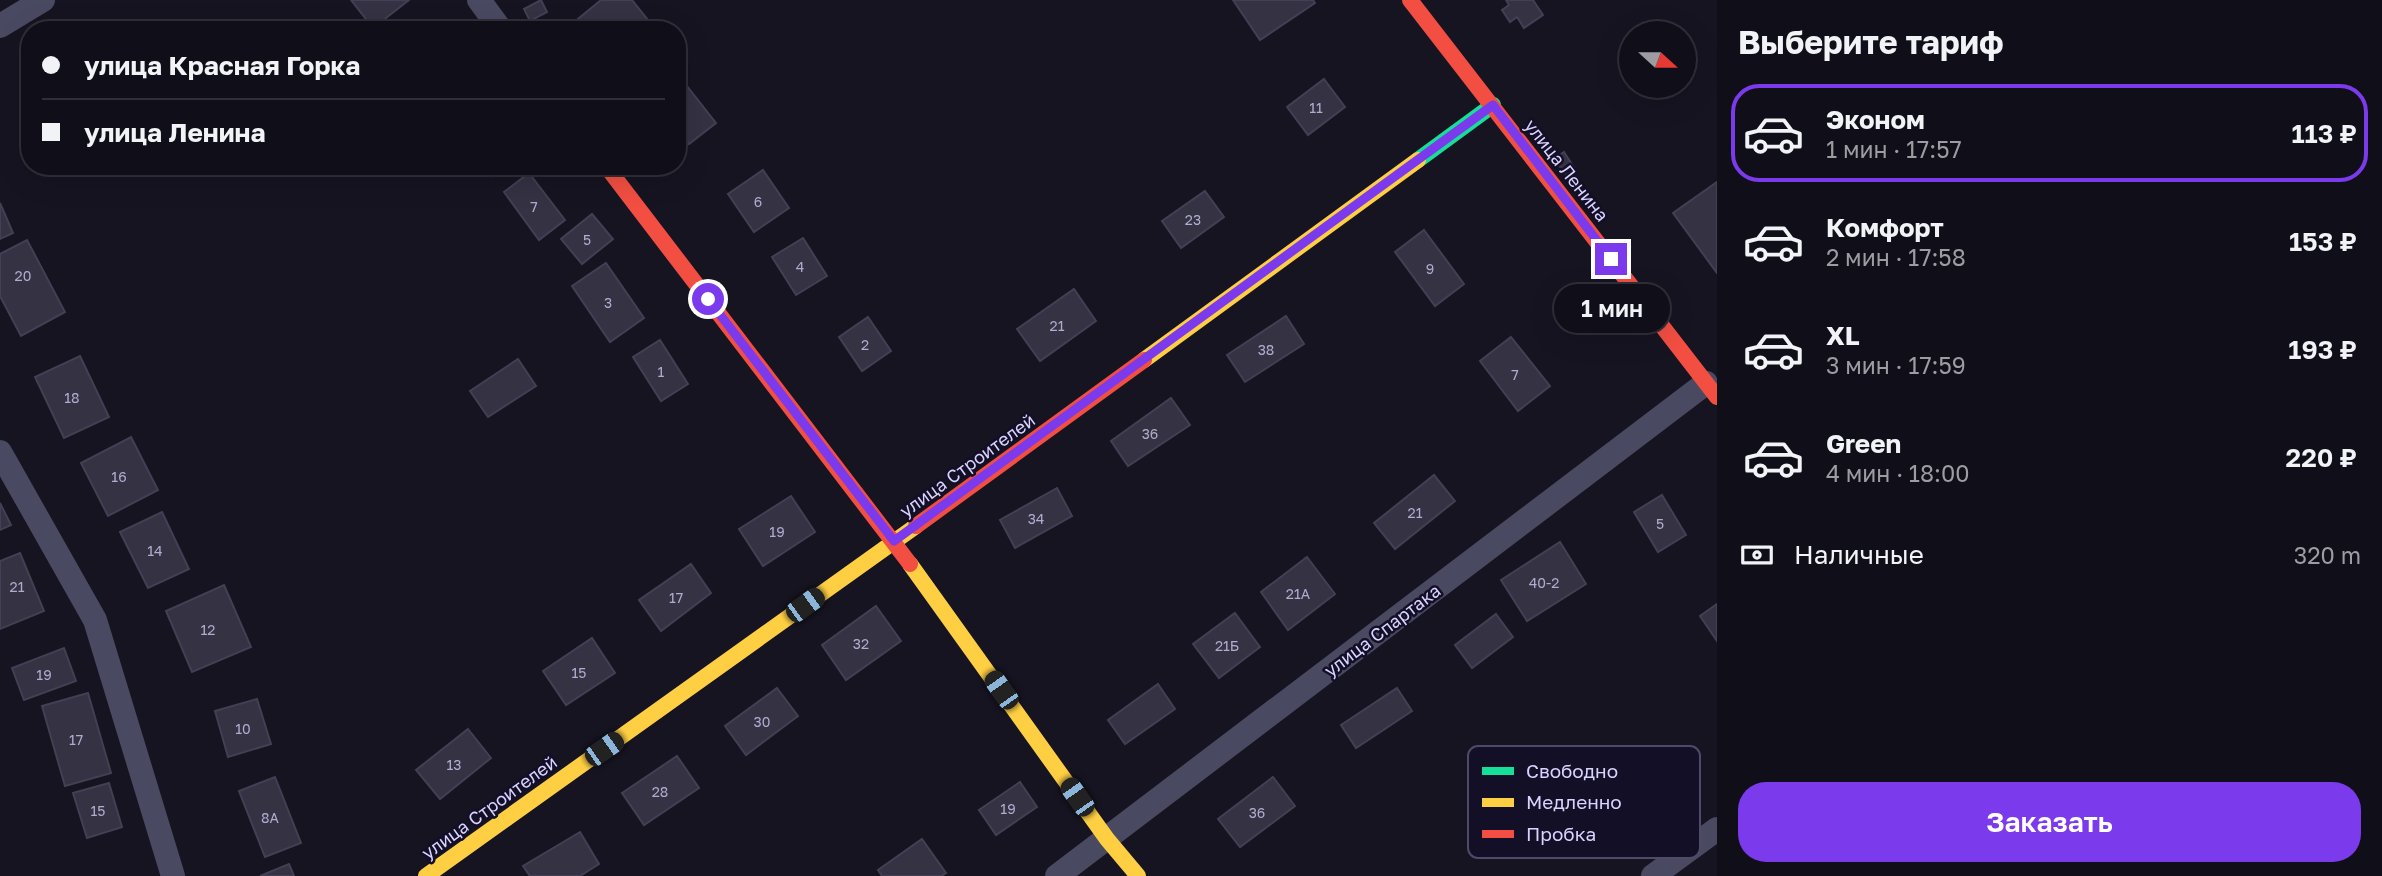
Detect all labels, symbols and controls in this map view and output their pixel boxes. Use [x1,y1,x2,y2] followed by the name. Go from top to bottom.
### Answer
[1619,21,1696,98] north arrow
[1619,21,1696,98] map controls
[1738,23,2004,61] text: Выберите тариф
[84,50,360,81] text: улица Красная Горка
[1309,99,1323,116] house number: 11
[1742,102,1805,165] icon: car
[1826,104,1925,135] text: Эконом
[1520,115,1614,225] street label: улица Ленина
[84,117,266,148] text: улица Ленина
[2291,118,2357,149] text: 113 ₽
[1826,135,1962,163] text: 1 мин · 17:57
[754,193,762,210] house number: 6
[530,198,538,215] house number: 7
[1742,210,1805,273] icon: car
[1185,211,1201,228] house number: 23
[1826,212,1944,243] text: Комфорт
[2289,226,2357,257] text: 153 ₽
[583,231,591,248] house number: 5
[1595,243,1627,275] route end
[1826,243,1966,271] text: 2 мин · 17:58
[796,258,804,275] house number: 4
[1426,260,1434,277] house number: 9
[15,267,31,284] house number: 20
[692,283,724,315] route start
[1553,284,1669,332] callout: 1 мин
[604,294,612,311] house number: 3
[1581,294,1643,322] text: 1 мин
[1050,317,1065,334] house number: 21
[1742,318,1805,381] icon: car
[1826,320,1860,351] text: XL
[2288,334,2357,365] text: 193 ₽
[861,336,869,353] house number: 2
[1258,341,1274,358] house number: 38
[1826,351,1966,379] text: 3 мин · 17:59
[658,363,665,380] house number: 1
[1511,366,1519,383] house number: 7
[64,389,80,406] house number: 18
[895,408,1039,522] street label: улица Строителей
[1142,425,1158,442] house number: 36
[1742,426,1805,489] icon: car
[1826,428,1901,459] text: Green
[2286,442,2357,473] text: 220 ₽
[1826,459,1969,487] text: 4 мин · 18:00
[111,468,127,485] house number: 16
[1408,504,1423,521] house number: 21
[1028,510,1044,527] house number: 34
[1656,515,1664,532] house number: 5
[769,523,785,540] house number: 19
[1738,536,1776,574] icon: cash
[1794,539,1924,570] text: Наличные
[2294,541,2361,569] text: 320 m
[147,542,163,559] house number: 14
[1529,574,1559,591] house number: 40-2
[10,578,25,595] house number: 21
[1319,579,1445,681] street label: улица Спартака
[782,584,829,626] car
[1286,585,1311,602] house number: 21А
[669,589,683,606] house number: 17
[201,621,215,638] house number: 12
[853,635,869,652] house number: 32
[1215,637,1239,654] house number: 21Б
[572,664,586,681] house number: 15
[36,666,52,683] house number: 19
[981,667,1022,713] car
[754,713,770,730] house number: 30
[235,720,251,737] house number: 10
[581,728,628,770] car
[69,731,83,748] house number: 17
[1468,746,1700,858] legend
[417,750,561,864] street label: улица Строителей
[447,756,461,773] house number: 13
[1526,759,1618,782] text: Свободно
[1057,774,1098,820] car
[1738,782,2361,862] button: Заказать
[652,783,668,800] house number: 28
[1526,790,1622,813] text: Медленно
[1000,800,1016,817] house number: 19
[91,802,105,819] house number: 15
[1249,804,1265,821] house number: 36
[261,809,280,826] house number: 8А
[1526,822,1596,845] text: Пробка

